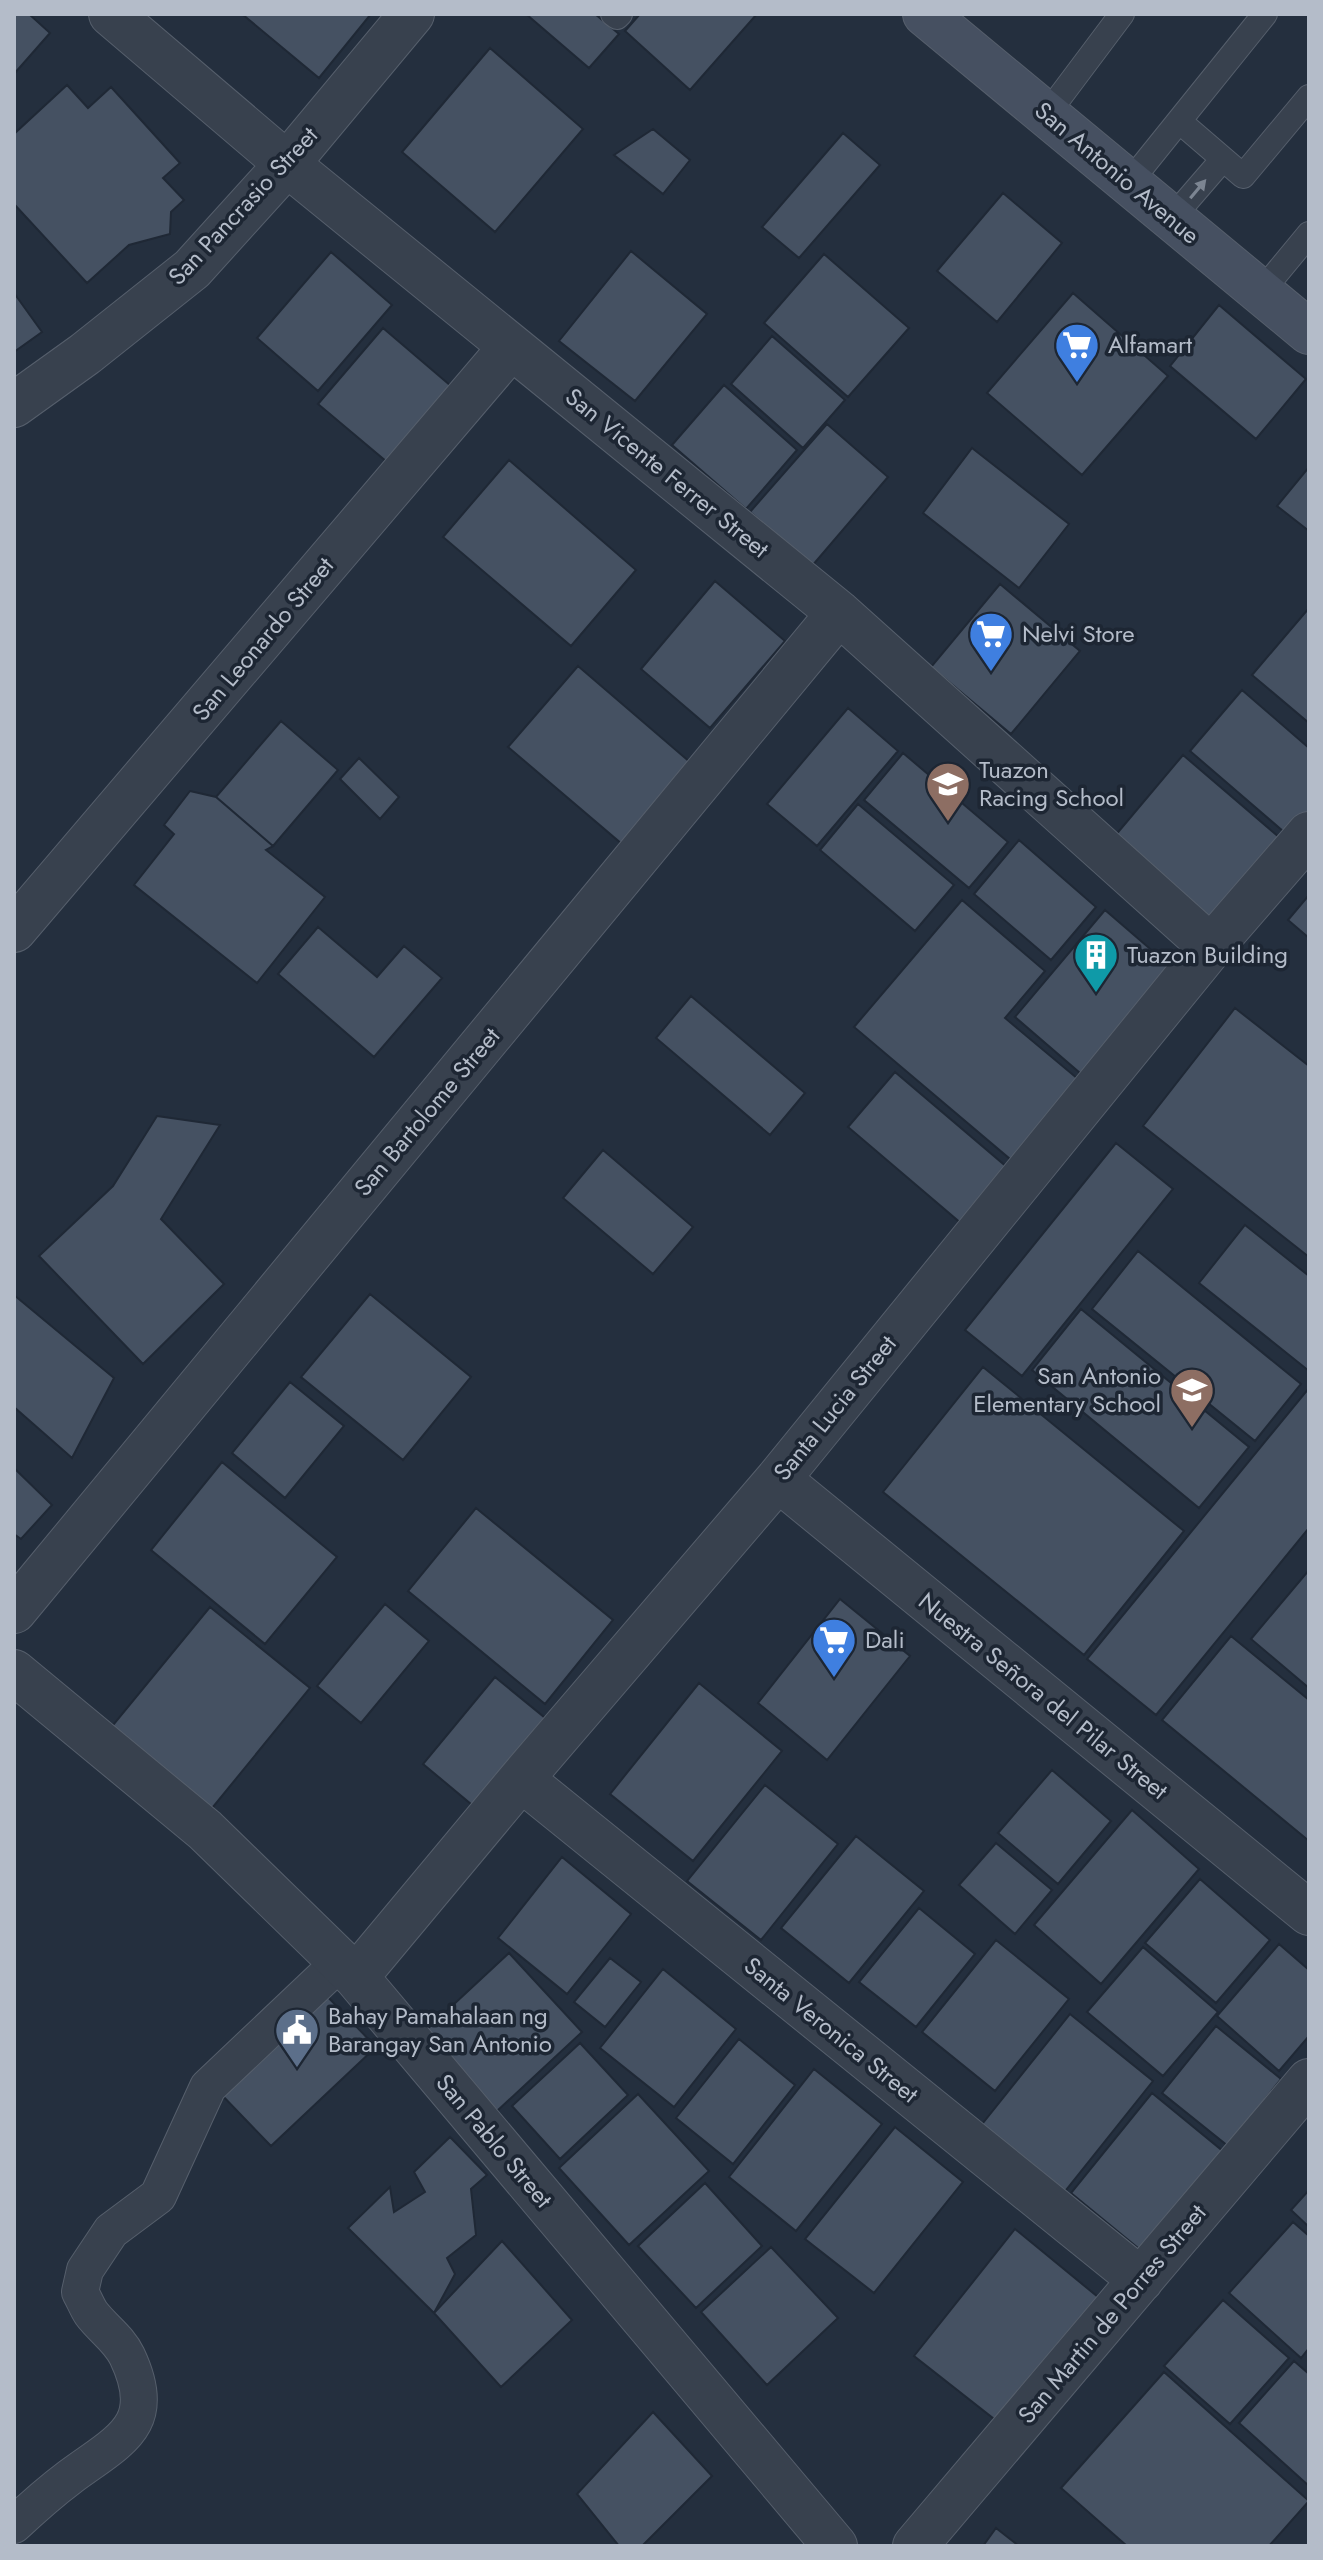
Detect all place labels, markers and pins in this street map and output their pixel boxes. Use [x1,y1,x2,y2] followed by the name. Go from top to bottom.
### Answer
[1053,321,1101,384] supermarket icon: Alfamart
[1108,327,1192,362] place label: Alfamart
[967,610,1015,673] supermarket icon: Nelvi Store
[1022,616,1135,651] place label: Nelvi Store
[979,752,1124,815] place label: Tuazon Racing School
[924,760,972,823] school or university icon: Tuazon Racing School
[1072,931,1120,994] building icon: Tuazon Building
[1127,937,1288,972] place label: Tuazon Building
[973,1358,1161,1421] place label: San Antonio Elementary School
[1168,1366,1216,1429] school or university icon: San Antonio Elementary School
[810,1616,858,1679] supermarket icon: Dali
[865,1622,905,1657] place label: Dali
[328,1998,552,2061] place label: Bahay Pamahalaan ng Barangay San Antonio
[273,2006,321,2069] public building icon: Bahay Pamahalaan ng Barangay San Antonio

